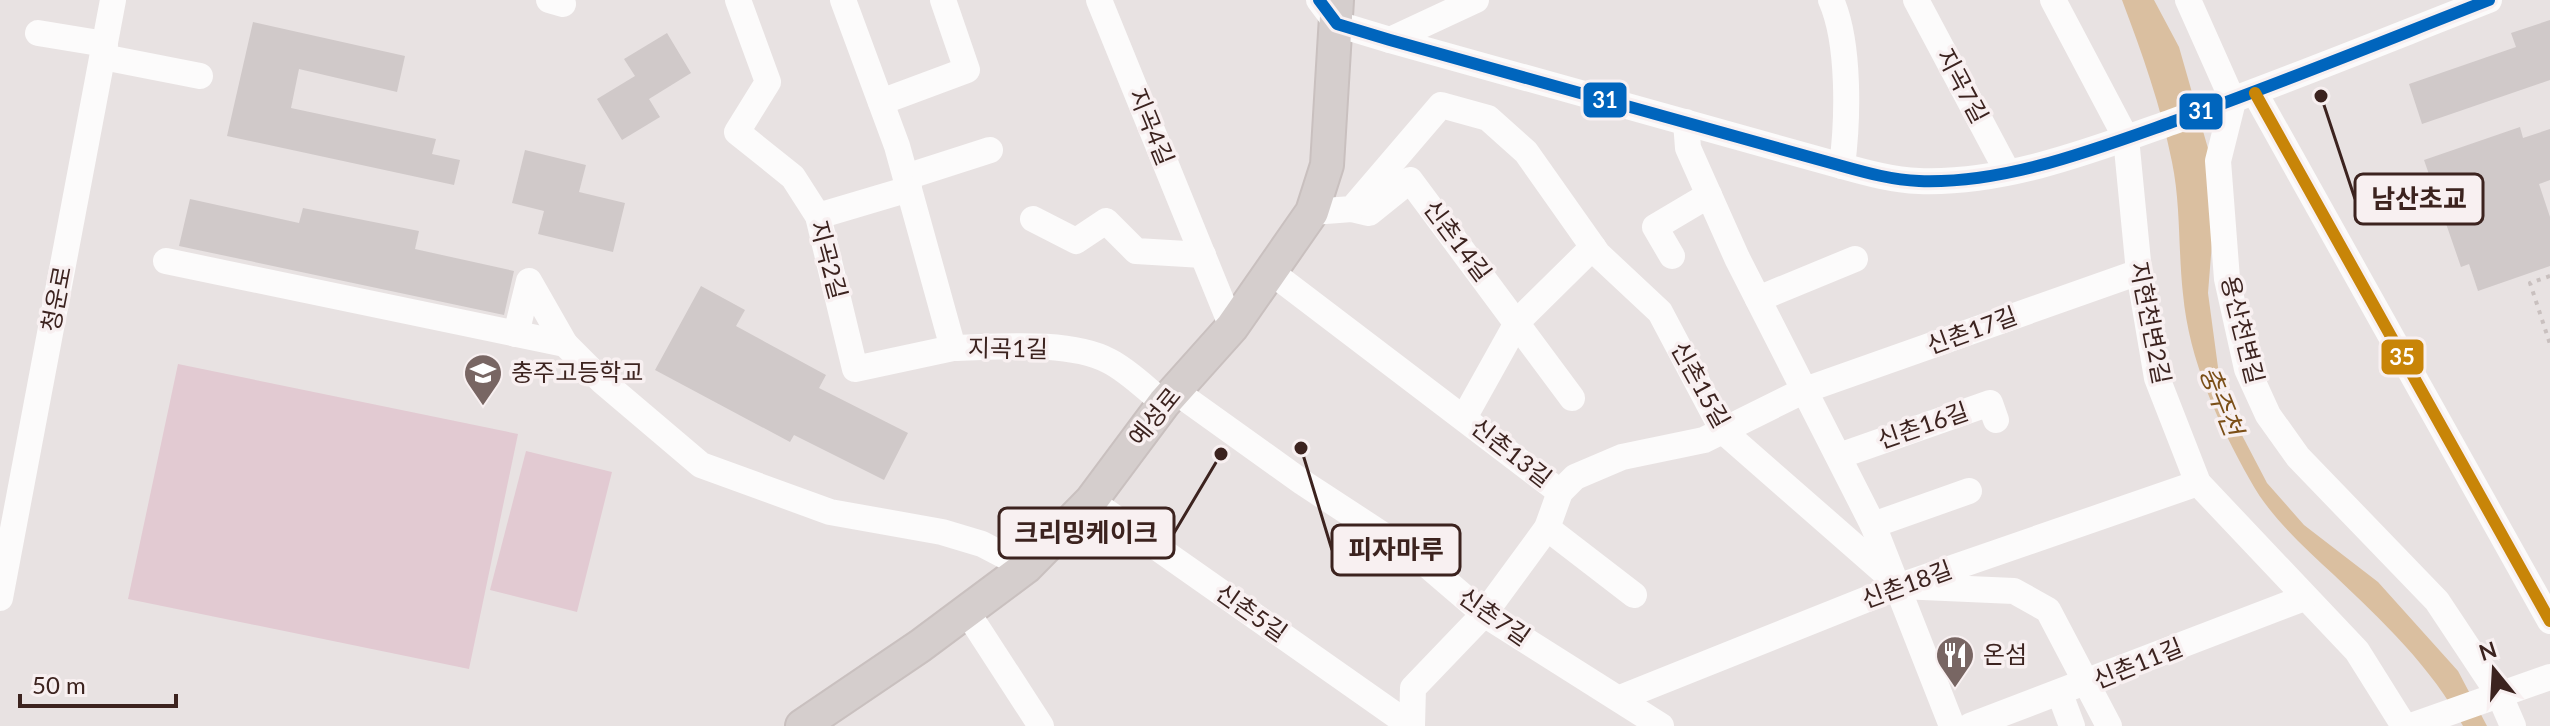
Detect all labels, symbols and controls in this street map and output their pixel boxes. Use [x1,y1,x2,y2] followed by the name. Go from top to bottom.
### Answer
[1932,43,1995,127] street label: 지곡7길
[1582,81,1628,119] line badge: 31
[1124,84,1181,169] street label: 지곡4길
[1592,86,1618,113] text: 31
[2178,92,2224,131] line badge: 31
[2188,97,2214,124] text: 31
[2355,174,2483,224] callout: 남산초교
[2371,182,2467,214] text: 남산초교
[1418,194,1498,286] street label: 신촌14길
[805,217,854,302] street label: 지곡2길
[2125,259,2178,387] street label: 지현천변2길
[35,263,76,334] street label: 청운로
[2216,273,2271,387] street label: 용산천변길
[1922,300,2021,359] street label: 신촌17길
[968,332,1048,363] street label: 지곡1길
[1666,336,1737,432] street label: 신촌15길
[2380,338,2425,376] line badge: 35
[2389,343,2415,370] text: 35
[462,352,504,407] school or university icon: 충주고등학교
[511,357,643,386] place label: 충주고등학교
[2194,361,2251,443] water label: 충주천
[1122,381,1186,451] street label: 예성로
[1873,396,1972,454] street label: 신촌16길
[1466,411,1558,492] street label: 신촌13길
[999,508,1174,558] callout: 크리밍케이크
[1014,516,1158,548] text: 크리밍케이크
[1332,525,1460,575] callout: 피자마루
[1348,533,1444,565] text: 피자마루
[1857,554,1956,613] street label: 신촌18길
[1211,577,1293,647] street label: 신촌5길
[1454,581,1536,651] street label: 신촌7길
[2454,630,2534,710] north arrow
[2088,632,2186,694] street label: 신촌11길
[1934,634,1976,689] restaurant icon: 온섬
[2475,635,2500,666] text: N
[1983,639,2027,668] place label: 온섬
[20,658,176,708] scale bar
[32,670,86,699] text: 50 m

